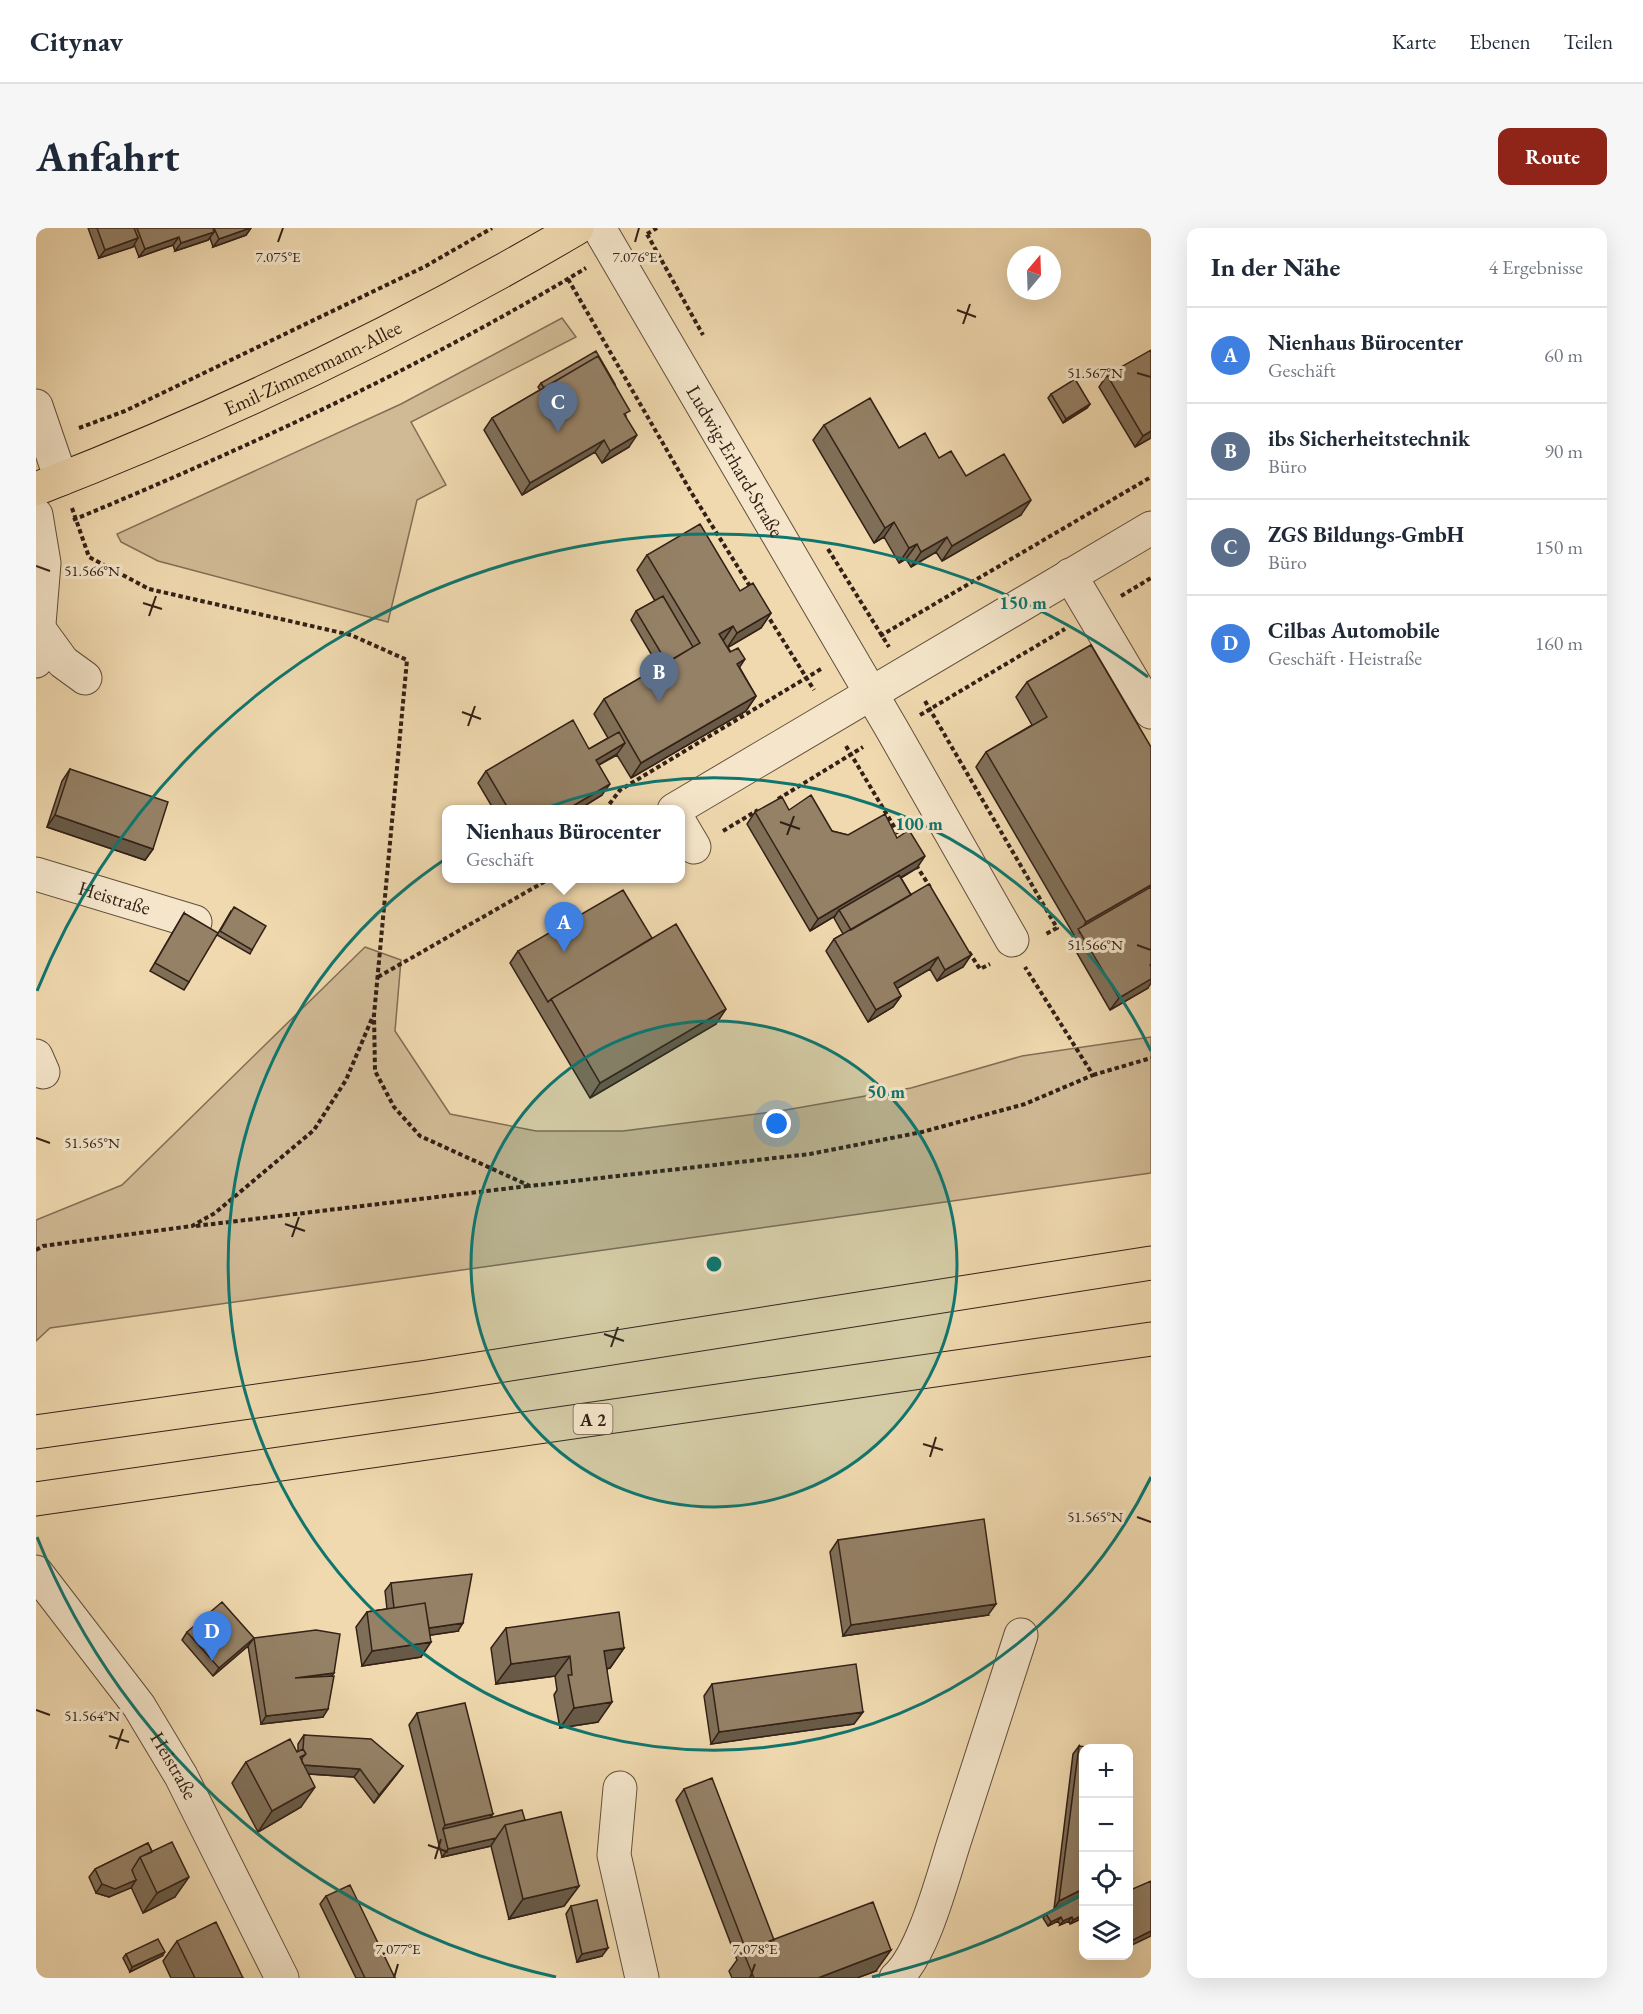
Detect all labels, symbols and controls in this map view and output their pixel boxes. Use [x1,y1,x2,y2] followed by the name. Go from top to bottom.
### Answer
[30,23,123,59] text: Citynav
[1392,28,1436,55] text: Karte
[1469,28,1530,55] text: Ebenen
[1563,28,1613,55] text: Teilen
[1498,128,1607,185] button: Route
[36,129,179,184] text: Anfahrt
[1007,246,1061,300] north arrow
[255,247,301,266] text: 7.075°E
[612,247,658,266] text: 7.076°E
[1211,250,1340,284] text: In der Nähe
[1488,254,1583,280] text: 4 Ergebnisse
[220,314,406,421] street label: Emil-Zimmermann-Allee
[1268,328,1463,357] text: Nienhaus Bürocenter
[1223,342,1238,368] text: A
[1544,342,1583,368] text: 60 m
[1268,357,1336,383] text: Geschäft
[1067,363,1123,382] text: 51.567°N
[681,380,790,542] street label: Ludwig-Erhard-Straße
[538,382,578,432] pin: C
[1268,424,1470,453] text: ibs Sicherheitstechnik
[1224,438,1237,464] text: B
[1544,438,1583,464] text: 90 m
[1268,453,1307,479] text: Büro
[1268,520,1464,549] text: ZGS Bildungs-GmbH
[1223,534,1238,560] text: C
[1535,534,1583,560] text: 150 m
[1268,549,1307,575] text: Büro
[64,561,120,580] text: 51.566°N
[999,591,1047,614] text: 150 m
[1268,616,1440,645] text: Cilbas Automobile
[1223,630,1238,656] text: D
[1535,630,1583,656] text: 160 m
[1268,645,1422,671] text: Geschäft · Heistraße
[640,652,678,702] pin: B
[442,805,685,883] popup
[895,812,943,835] text: 100 m
[466,817,661,846] text: Nienhaus Bürocenter
[466,846,534,872] text: Geschäft
[75,875,154,921] street label: Heistraße
[544,902,584,952] pin: A
[1067,935,1123,954] text: 51.566°N
[867,1080,905,1103] text: 50 m
[762,1109,791,1138] your location
[64,1133,120,1152] text: 51.565°N
[704,1254,724,1274] centre of rings
[574,1404,612,1434] road number: A 2
[1067,1507,1123,1526] text: 51.565°N
[192,1612,231,1661] pin: D
[64,1706,120,1725] text: 51.564°N
[144,1727,204,1804] street label: Heistraße
[1079,1744,1133,1960] map controls
[1079,1744,1133,1798] button: +
[1079,1798,1133,1852] button: −
[1079,1852,1133,1906] button: locate
[1079,1906,1133,1960] button: layers
[375,1939,421,1958] text: 7.077°E
[732,1939,778,1958] text: 7.078°E

